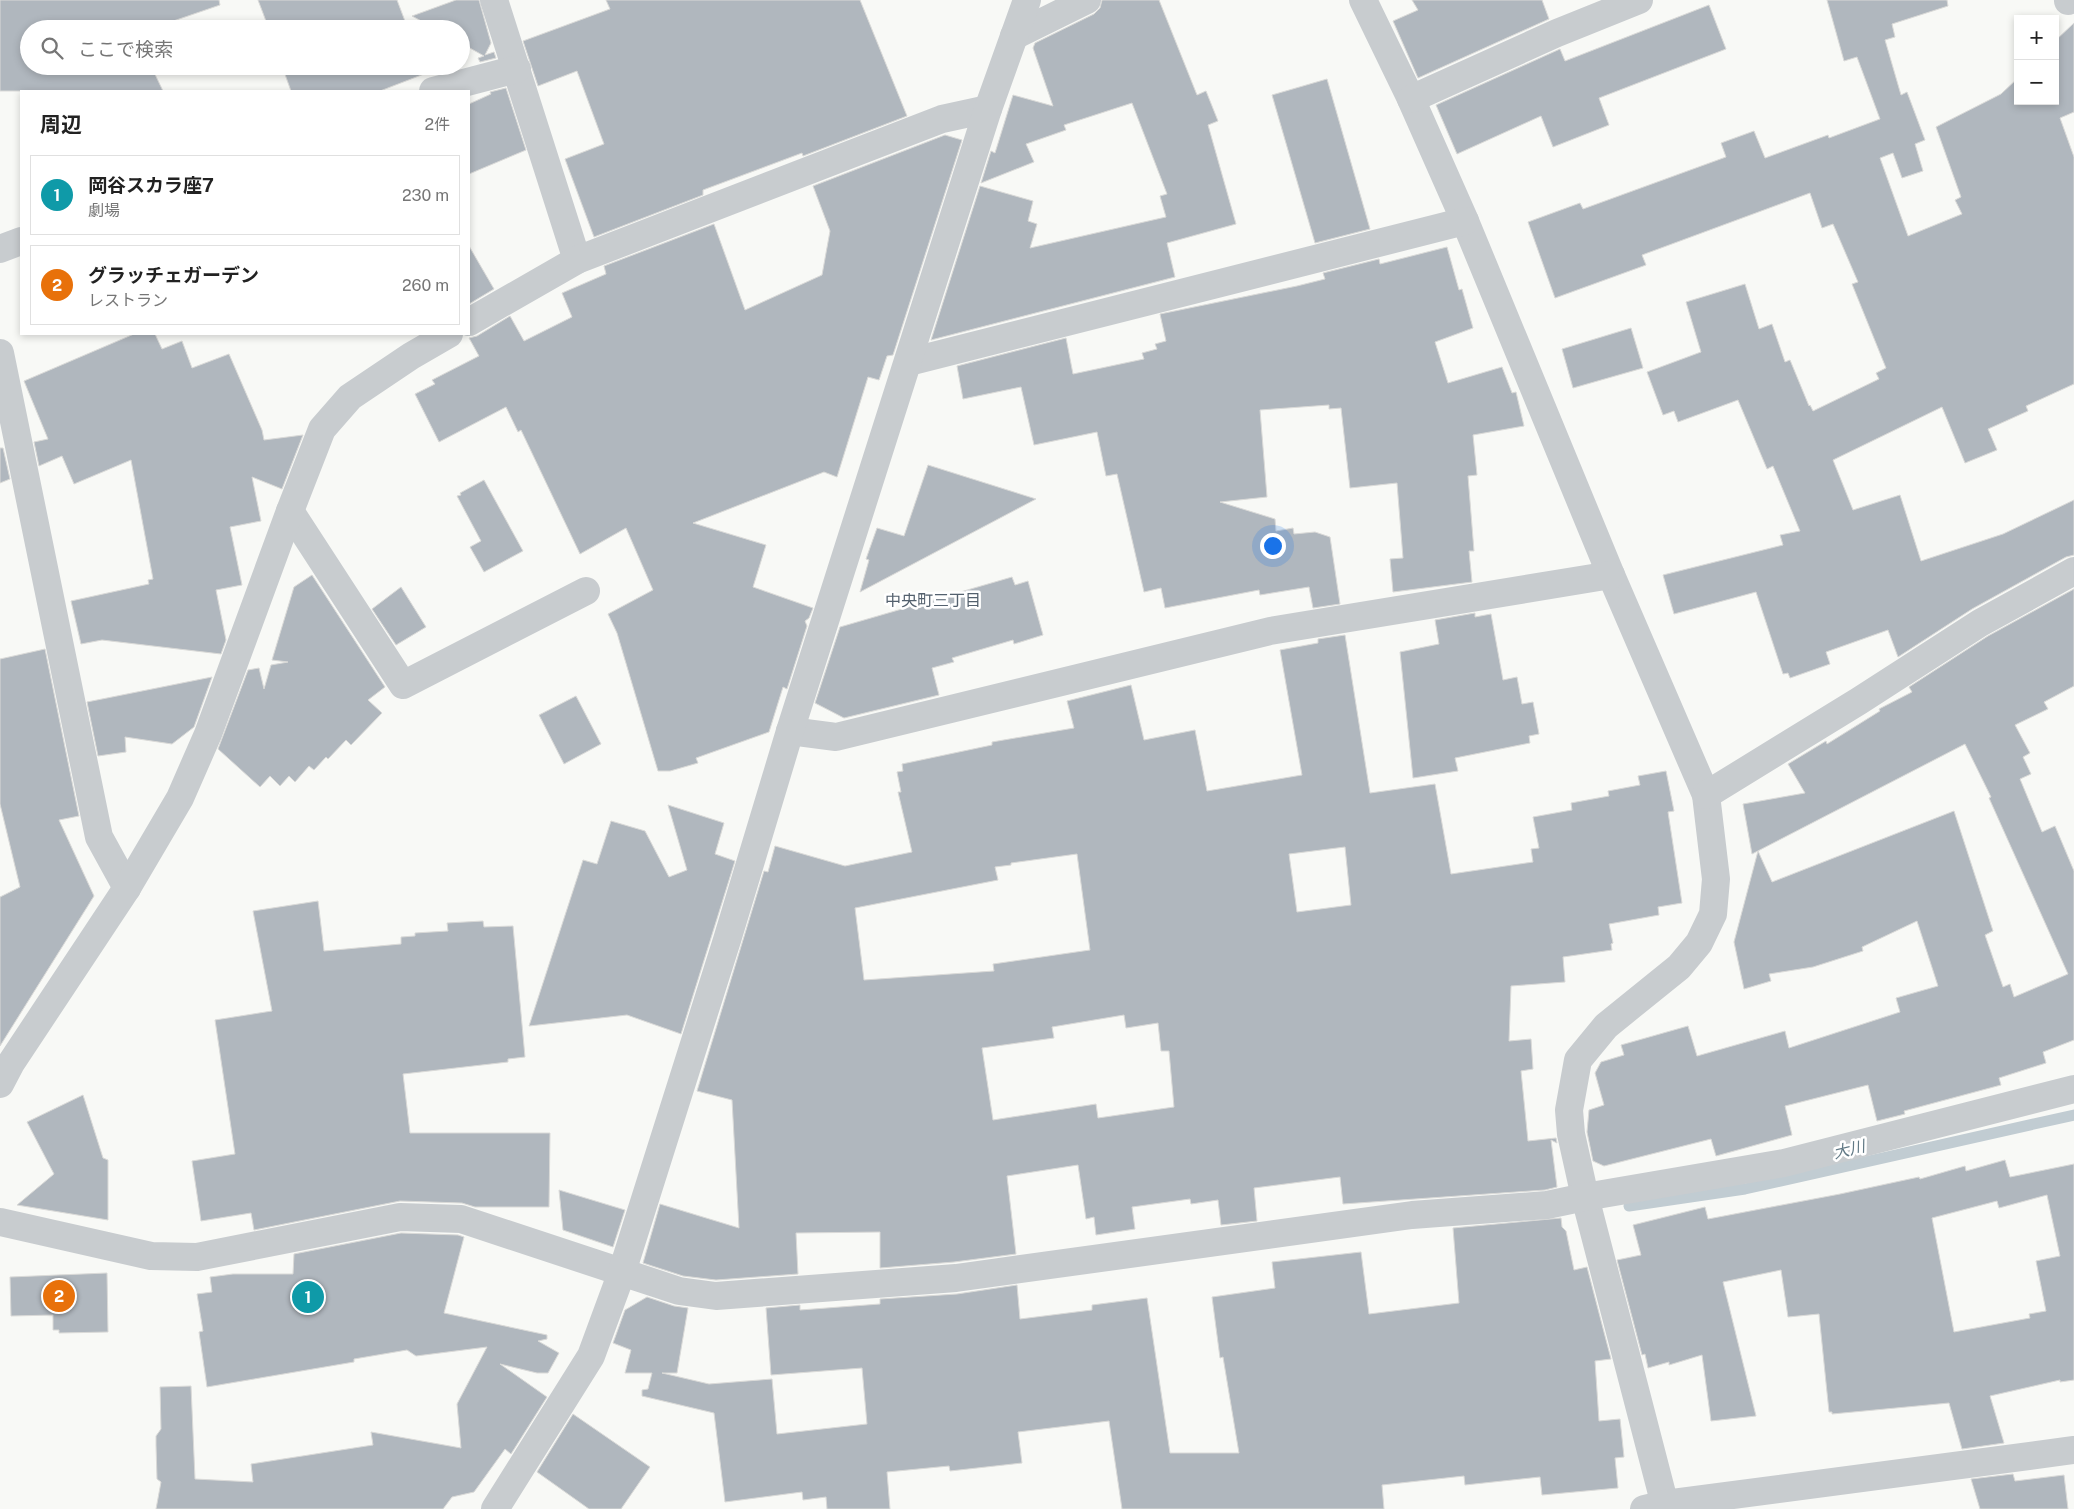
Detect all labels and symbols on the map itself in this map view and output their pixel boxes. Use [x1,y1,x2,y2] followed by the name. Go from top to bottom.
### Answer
[1260,533,1286,559] your location
[885,591,981,610] district label: 中央町三丁目
[1831,1136,1869,1162] water label: 大川
[43,1277,75,1315] pin: 2
[292,1278,324,1316] pin: 1

